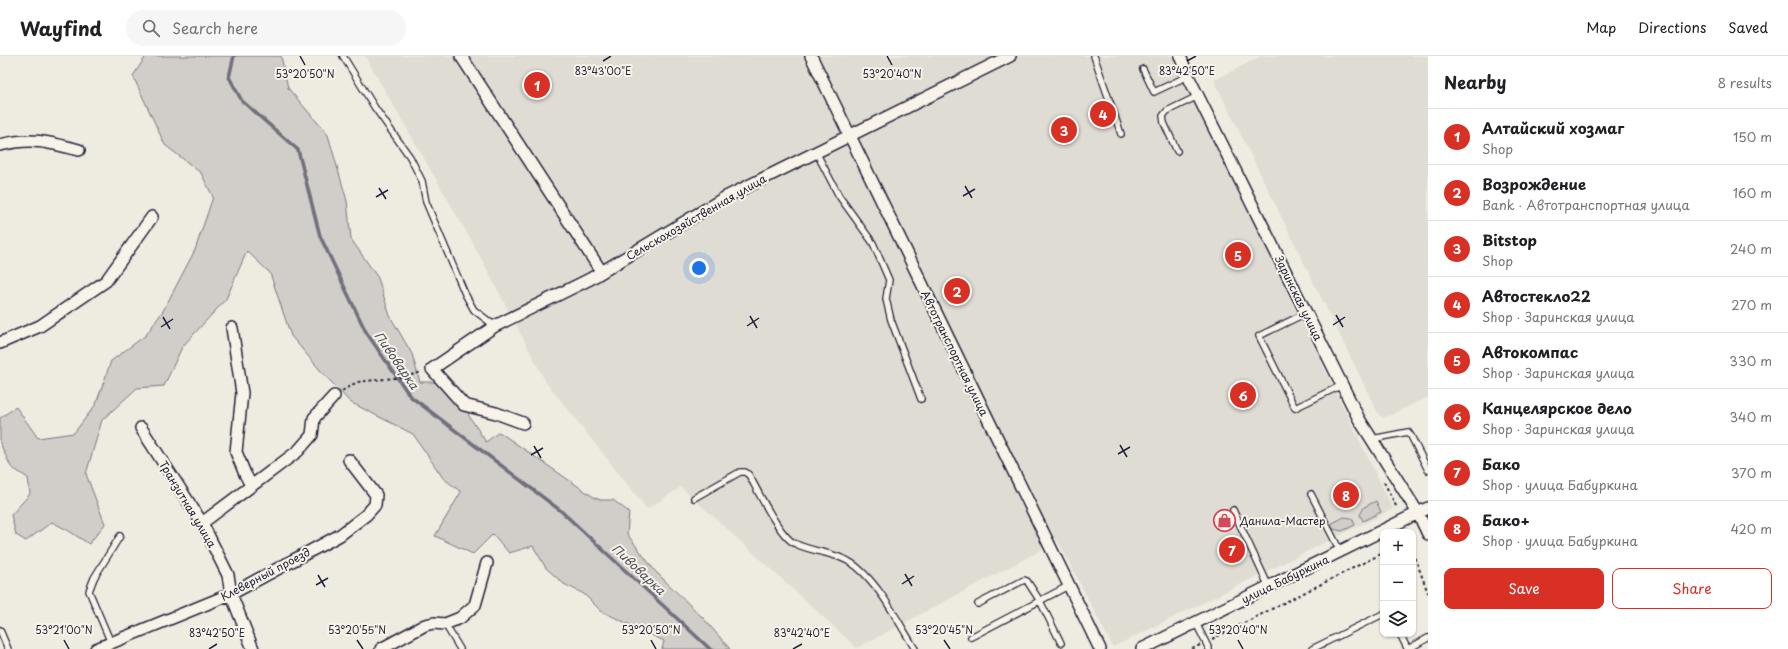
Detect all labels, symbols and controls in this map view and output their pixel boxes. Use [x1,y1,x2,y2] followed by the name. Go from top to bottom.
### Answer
[126,10,406,46] search box
[20,14,102,42] text: Wayfind
[172,16,258,39] text: Search here
[140,17,162,39] icon: search
[1586,17,1616,38] text: Map
[1638,17,1706,38] text: Directions
[1728,17,1768,38] text: Saved
[575,63,631,78] text: 83°43'00"E
[1159,63,1215,78] text: 83°42'50"E
[276,66,335,81] text: 53°20'50"N
[862,66,922,81] text: 53°20'40"N
[1444,69,1506,95] text: Nearby
[524,70,550,100] pin: 1
[1718,73,1772,92] text: 8 results
[1090,99,1116,129] pin: 4
[1051,115,1077,145] pin: 3
[1482,116,1624,139] text: Алтайский хозмаг
[1454,127,1460,146] text: 1
[1733,127,1772,146] text: 150 m
[1482,139,1513,158] text: Shop
[623,170,769,264] street label: Сельскохозяйственная улица
[1482,172,1586,195] text: Возрождение
[1452,183,1462,202] text: 2
[1733,183,1772,202] text: 160 m
[1482,195,1690,214] text: Bank · Автотранспортная улица
[1482,228,1537,251] text: Bitstop
[1453,239,1461,258] text: 3
[1730,239,1772,258] text: 240 m
[1225,240,1251,270] pin: 5
[1482,251,1513,270] text: Shop
[1271,253,1327,344] street label: Заринская улица
[689,258,709,278] your location
[944,276,970,306] pin: 2
[1482,284,1591,307] text: Автостекло22
[917,287,993,419] street label: Автотранспортная улица
[1453,295,1461,314] text: 4
[1731,295,1772,314] text: 270 m
[1482,307,1635,326] text: Shop · Заринская улица
[370,327,424,393] water label: Пивоварка
[1482,340,1578,363] text: Автокомпас
[1453,351,1461,370] text: 5
[1729,351,1772,370] text: 330 m
[1482,363,1635,382] text: Shop · Заринская улица
[1230,380,1256,410] pin: 6
[1482,396,1632,419] text: Канцелярское дело
[1452,407,1462,426] text: 6
[1729,407,1772,426] text: 340 m
[1482,419,1635,438] text: Shop · Заринская улица
[1482,452,1520,475] text: Бако
[155,457,221,551] street label: Транзитная улица
[1453,463,1461,482] text: 7
[1731,463,1772,482] text: 370 m
[1482,475,1638,494] text: Shop · улица Бабуркина
[1333,480,1359,510] pin: 8
[1212,507,1238,533] shop icon: Данила-Мастер
[1482,508,1530,531] text: Бако+
[1239,512,1326,529] place label: Данила-Мастер
[1453,519,1461,538] text: 8
[1730,519,1772,538] text: 420 m
[1380,529,1416,637] map controls
[1380,529,1416,565] button: +
[1482,531,1638,550] text: Shop · улица Бабуркина
[1219,535,1245,565] pin: 7
[608,540,670,599] water label: Пивоварка
[217,543,313,605] street label: Клеверный проезд
[1238,550,1332,608] street label: улица Бабуркина
[1380,565,1416,601] button: −
[1444,568,1604,609] button: Save
[1612,568,1772,609] button: Share
[1380,601,1416,637] button: layers
[35,622,93,637] text: 53°21'00"N
[328,622,386,637] text: 53°20'55"N
[622,622,681,637] text: 53°20'50"N
[915,622,973,637] text: 53°20'45"N
[1208,622,1268,637] text: 53°20'40"N
[189,625,245,640] text: 83°42'50"E
[774,625,830,640] text: 83°42'40"E

